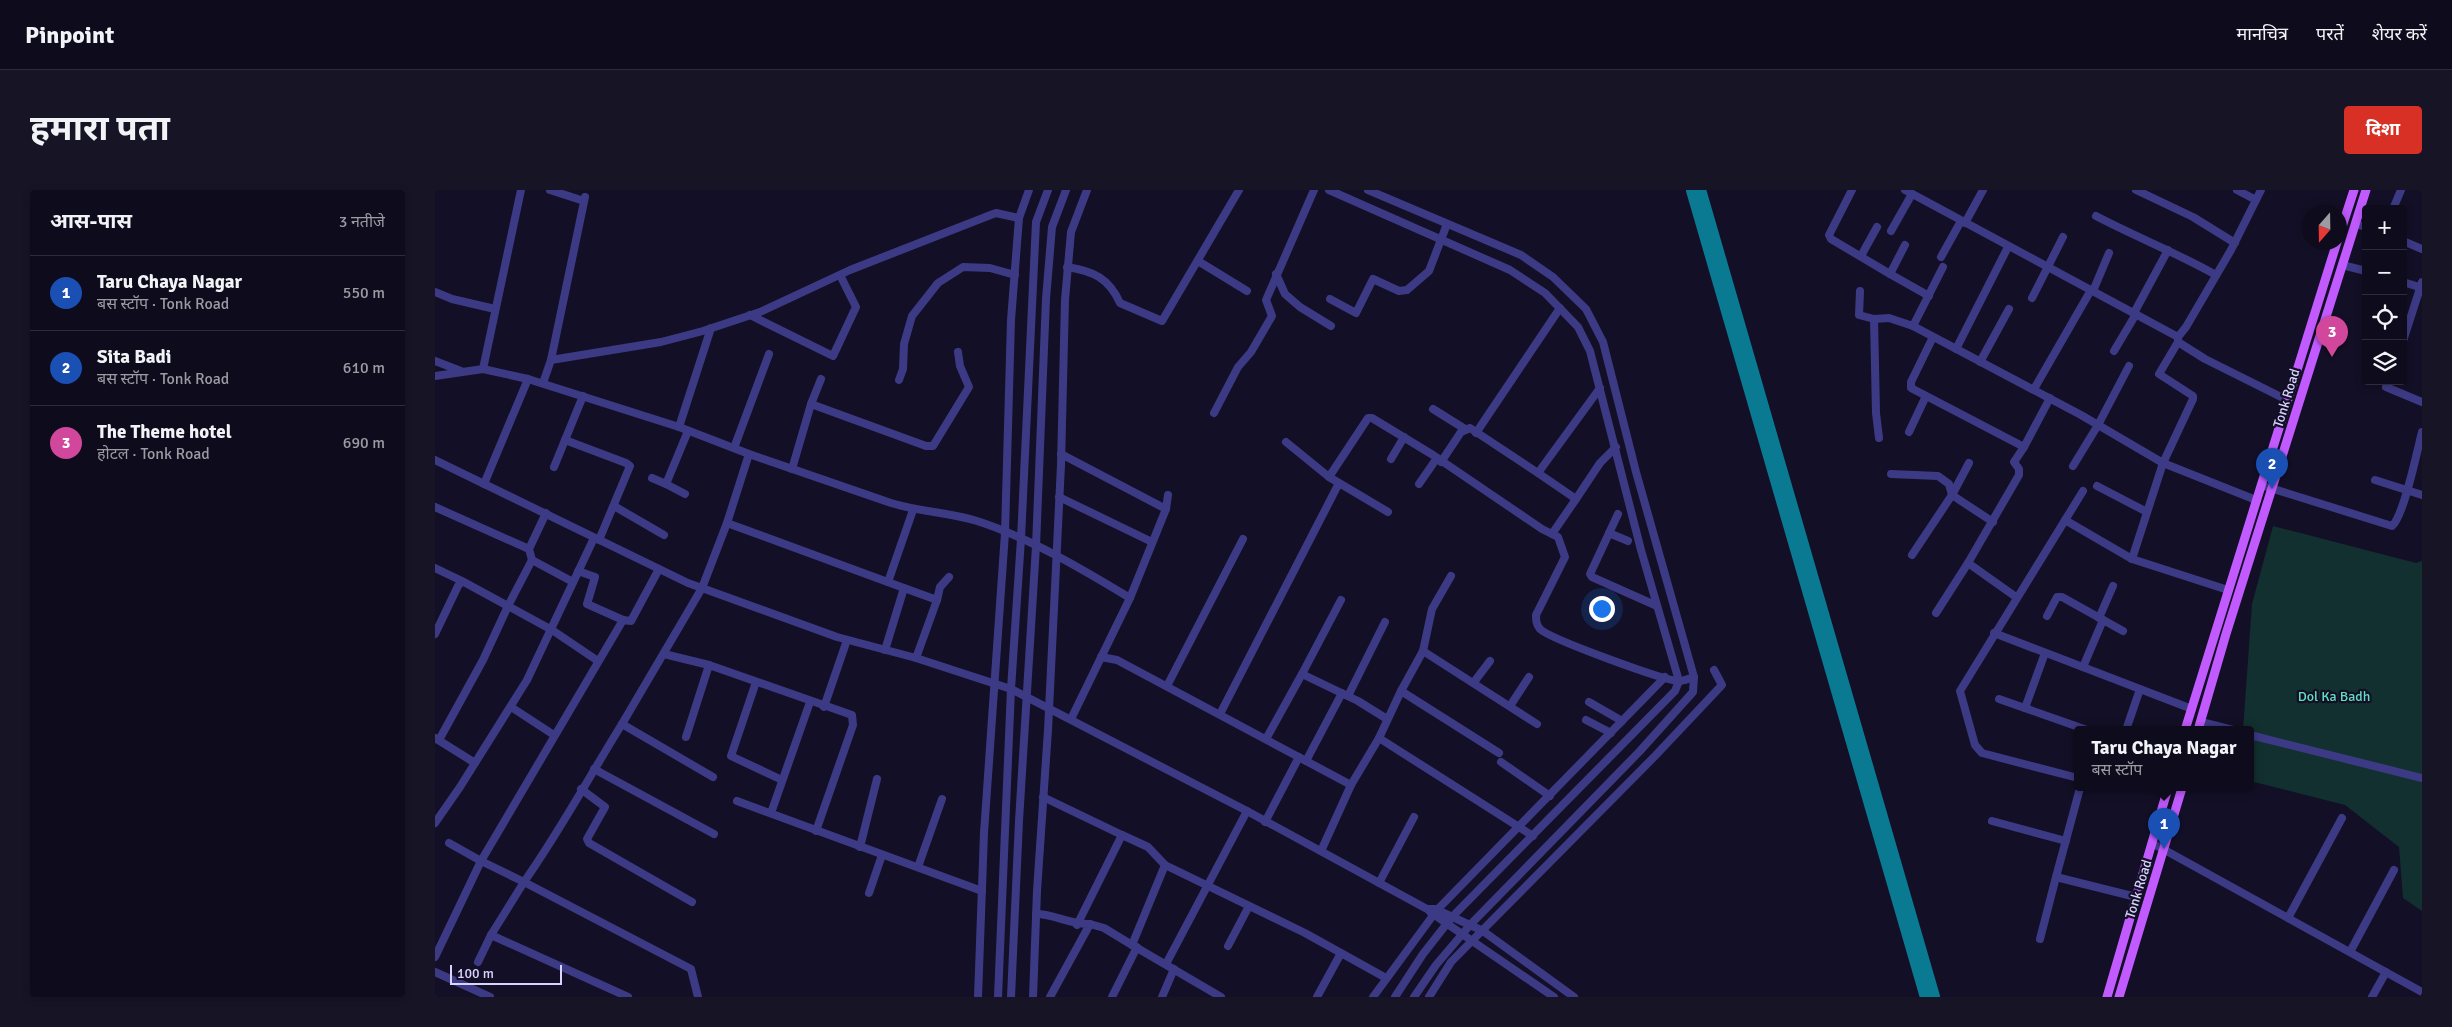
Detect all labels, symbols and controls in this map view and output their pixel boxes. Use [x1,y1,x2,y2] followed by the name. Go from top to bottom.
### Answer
[25,20,114,50] text: Pinpoint
[2236,23,2288,45] text: मानचित्र
[2316,23,2344,45] text: परतें
[2372,23,2427,45] text: शेयर करें
[2344,106,2422,154] button: दिशा
[30,107,170,150] text: हमारा पता
[2302,205,2347,250] north arrow
[2362,205,2407,385] map controls
[2362,205,2407,250] button: +
[50,208,132,234] text: आस-पास
[339,212,385,232] text: 3 नतीजे
[2362,250,2407,295] button: −
[97,270,242,294] text: Taru Chaya Nagar
[62,283,70,303] text: 1
[343,283,385,303] text: 550 m
[97,294,229,314] text: बस स्टॉप · Tonk Road
[2362,295,2407,340] button: locate
[2316,316,2348,357] pin: 3
[2362,340,2407,385] button: layers
[97,345,171,369] text: Sita Badi
[62,358,70,378] text: 2
[343,358,385,378] text: 610 m
[2269,367,2303,430] street label: Tonk Road
[97,369,229,389] text: बस स्टॉप · Tonk Road
[97,420,232,444] text: The Theme hotel
[62,433,70,453] text: 3
[343,433,385,453] text: 690 m
[97,444,210,464] text: होटल · Tonk Road
[2256,448,2288,489] pin: 2
[1589,596,1615,622] your location
[2298,688,2370,705] park label: Dol Ka Badh
[2074,726,2254,791] popup
[2091,736,2237,760] text: Taru Chaya Nagar
[2091,760,2142,780] text: बस स्टॉप
[2148,808,2180,849] pin: 1
[2121,858,2155,921] street label: Tonk Road
[450,962,563,985] scale bar
[457,965,494,982] text: 100 m

